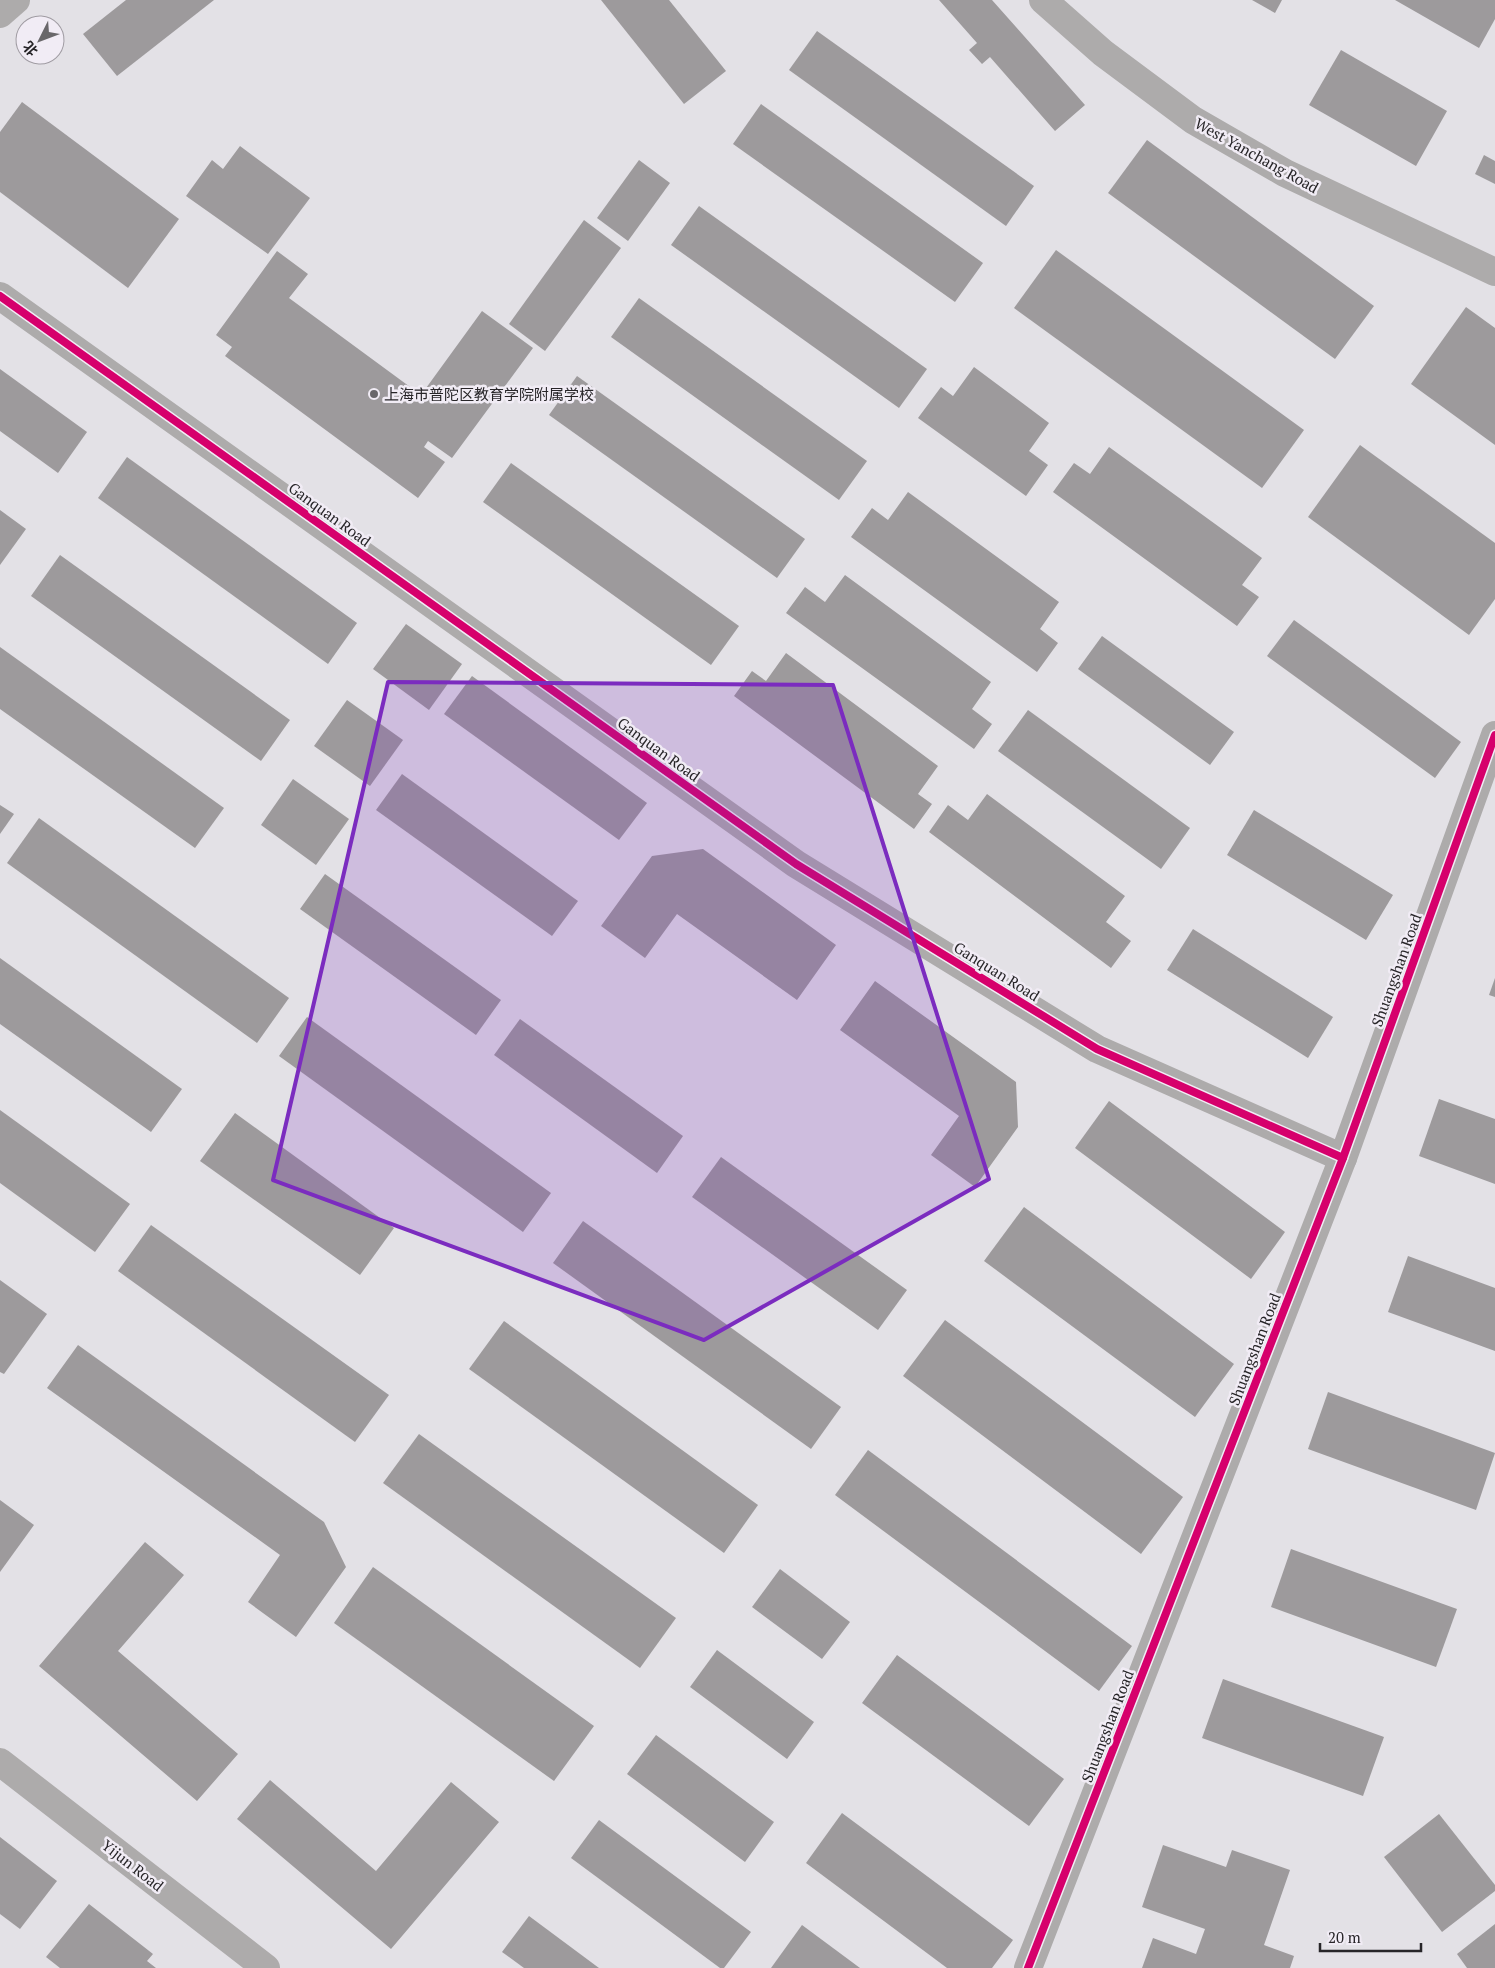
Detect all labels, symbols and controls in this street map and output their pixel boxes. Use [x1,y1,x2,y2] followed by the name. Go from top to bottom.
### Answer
[15,15,65,65] north arrow
[18,37,42,61] text: 北
[1192,113,1322,197] street label: West Yanchang Road
[384,384,594,404] place label: 上海市普陀区教育学院附属学校
[368,388,380,400] marker: 上海市普陀区教育学院附属学校
[285,477,375,551] street label: Ganquan Road
[614,712,704,786] street label: Ganquan Road
[1366,911,1426,1029] street label: Shuangshan Road
[950,937,1044,1005] street label: Ganquan Road
[1223,1290,1285,1408] street label: Shuangshan Road
[1076,1667,1138,1785] street label: Shuangshan Road
[98,1835,168,1895] street label: Yijun Road
[1320,1920,1421,1952] scale bar
[1328,1927,1361,1947] text: 20 m

